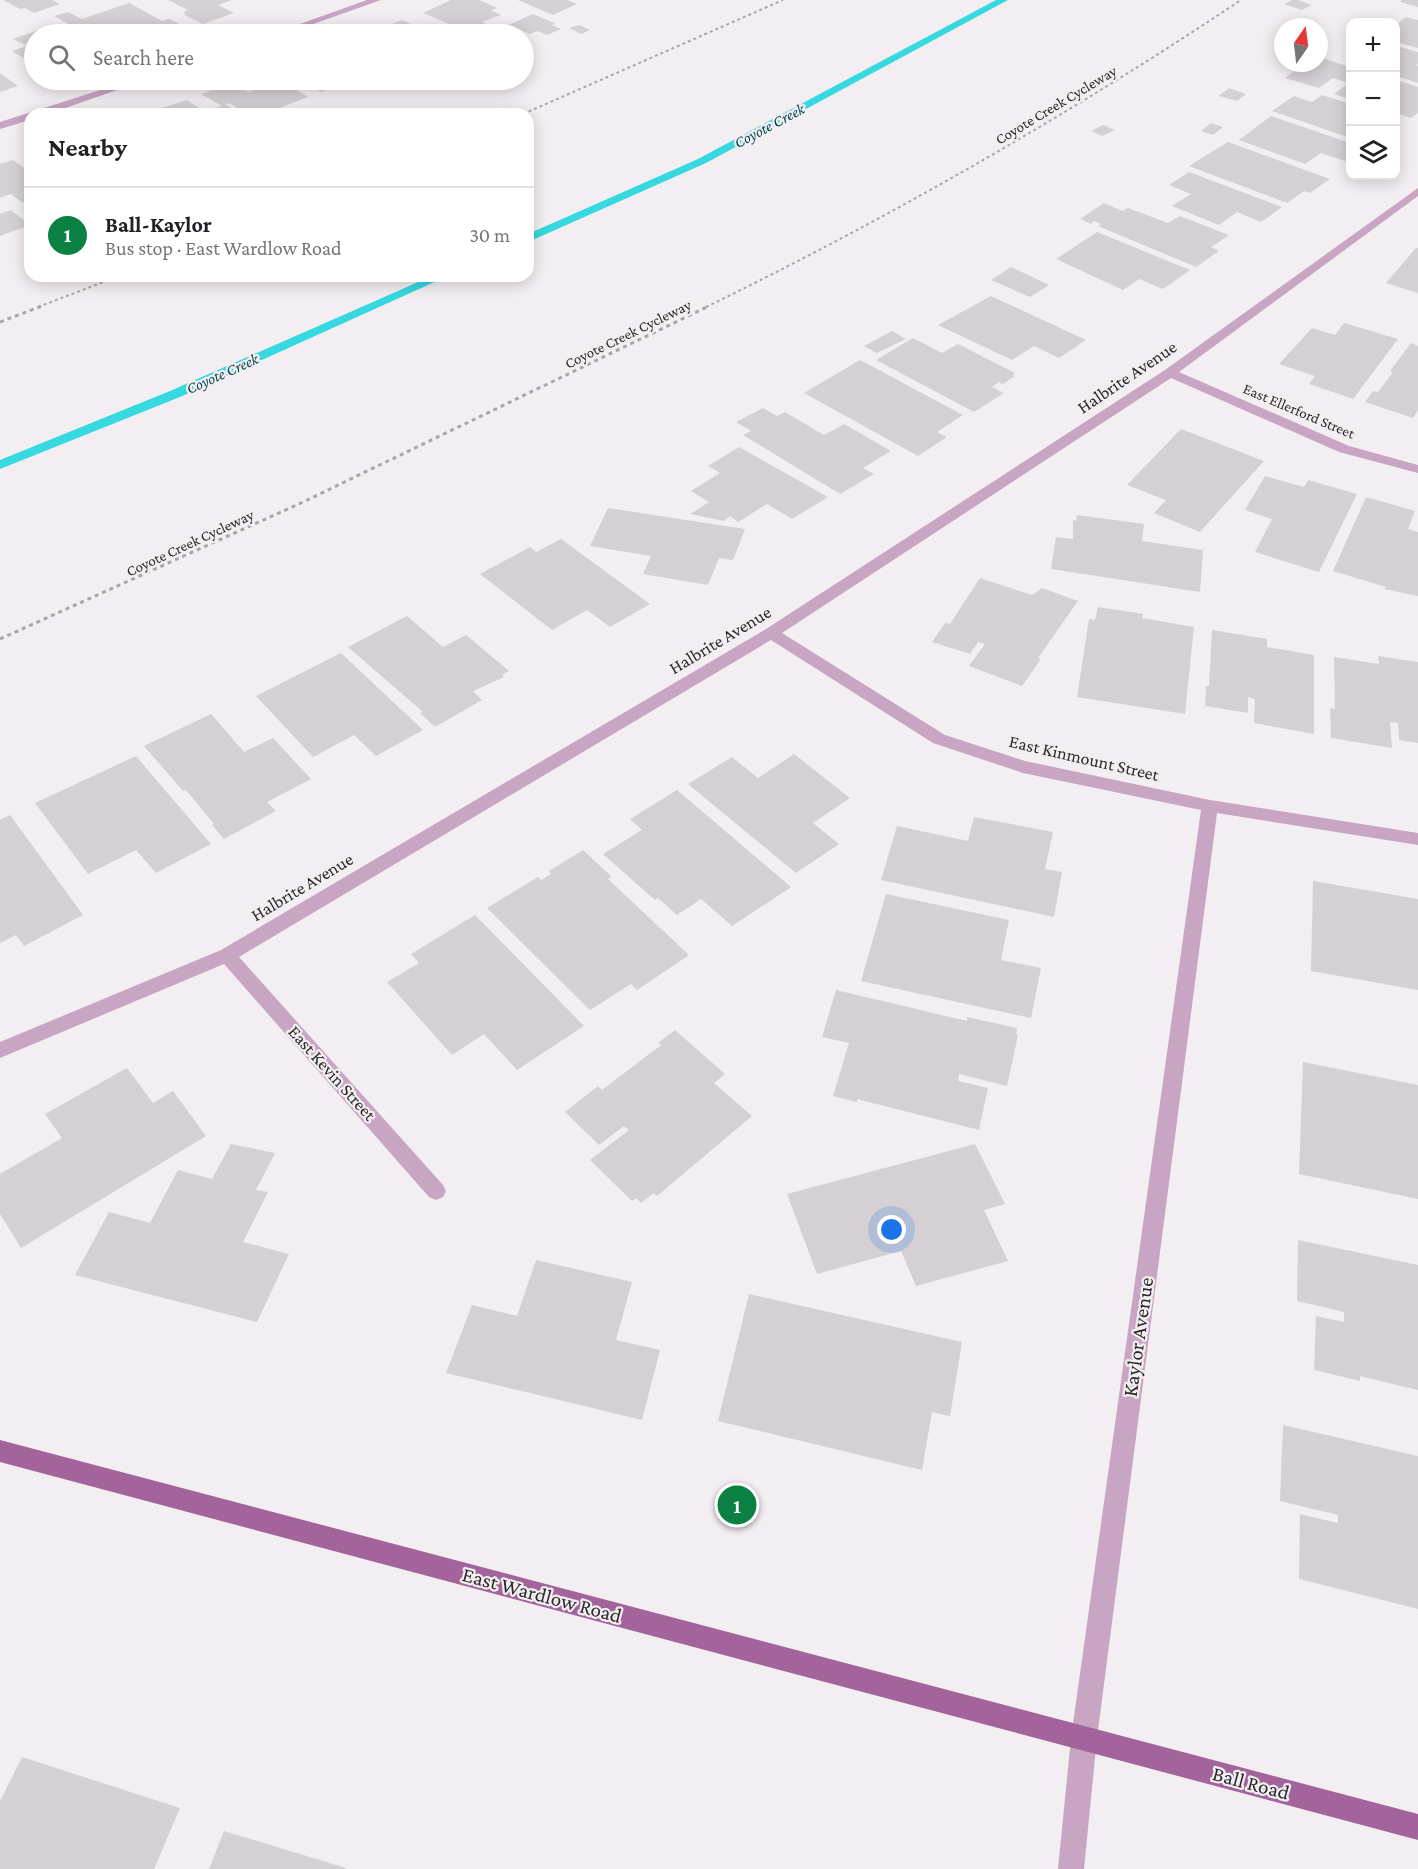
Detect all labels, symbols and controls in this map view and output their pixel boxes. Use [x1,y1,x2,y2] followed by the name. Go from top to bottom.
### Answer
[1274,18,1328,72] north arrow
[1346,18,1400,180] map controls
[1346,18,1400,72] button: +
[24,24,534,90] search box
[45,41,78,74] icon: search
[93,45,194,70] text: Search here
[992,62,1120,148] street label: Coyote Creek Cycleway
[1346,72,1400,126] button: −
[731,99,809,152] water label: Coyote Creek
[1346,126,1400,180] button: layers
[48,133,127,162] text: Nearby
[105,212,212,237] text: Ball-Kaylor
[64,224,71,246] text: 1
[469,224,510,246] text: 30 m
[105,237,342,259] text: Bus stop · East Wardlow Road
[562,296,694,372] street label: Coyote Creek Cycleway
[1074,336,1180,418] street label: Halbrite Avenue
[183,350,262,398] water label: Coyote Creek
[1241,380,1358,442] street label: East Ellerford Street
[124,506,257,580] street label: Coyote Creek Cycleway
[665,602,775,678] street label: Halbrite Avenue
[1007,731,1162,785] street label: East Kinmount Street
[247,849,357,925] street label: Halbrite Avenue
[284,1021,381,1125] street label: East Kevin Street
[877,1215,906,1244] your location
[1118,1276,1158,1398] street label: Kaylor Avenue
[718,1482,756,1528] pin: 1
[460,1562,624,1628] street label: East Wardlow Road
[1210,1761,1292,1805] street label: Ball Road

